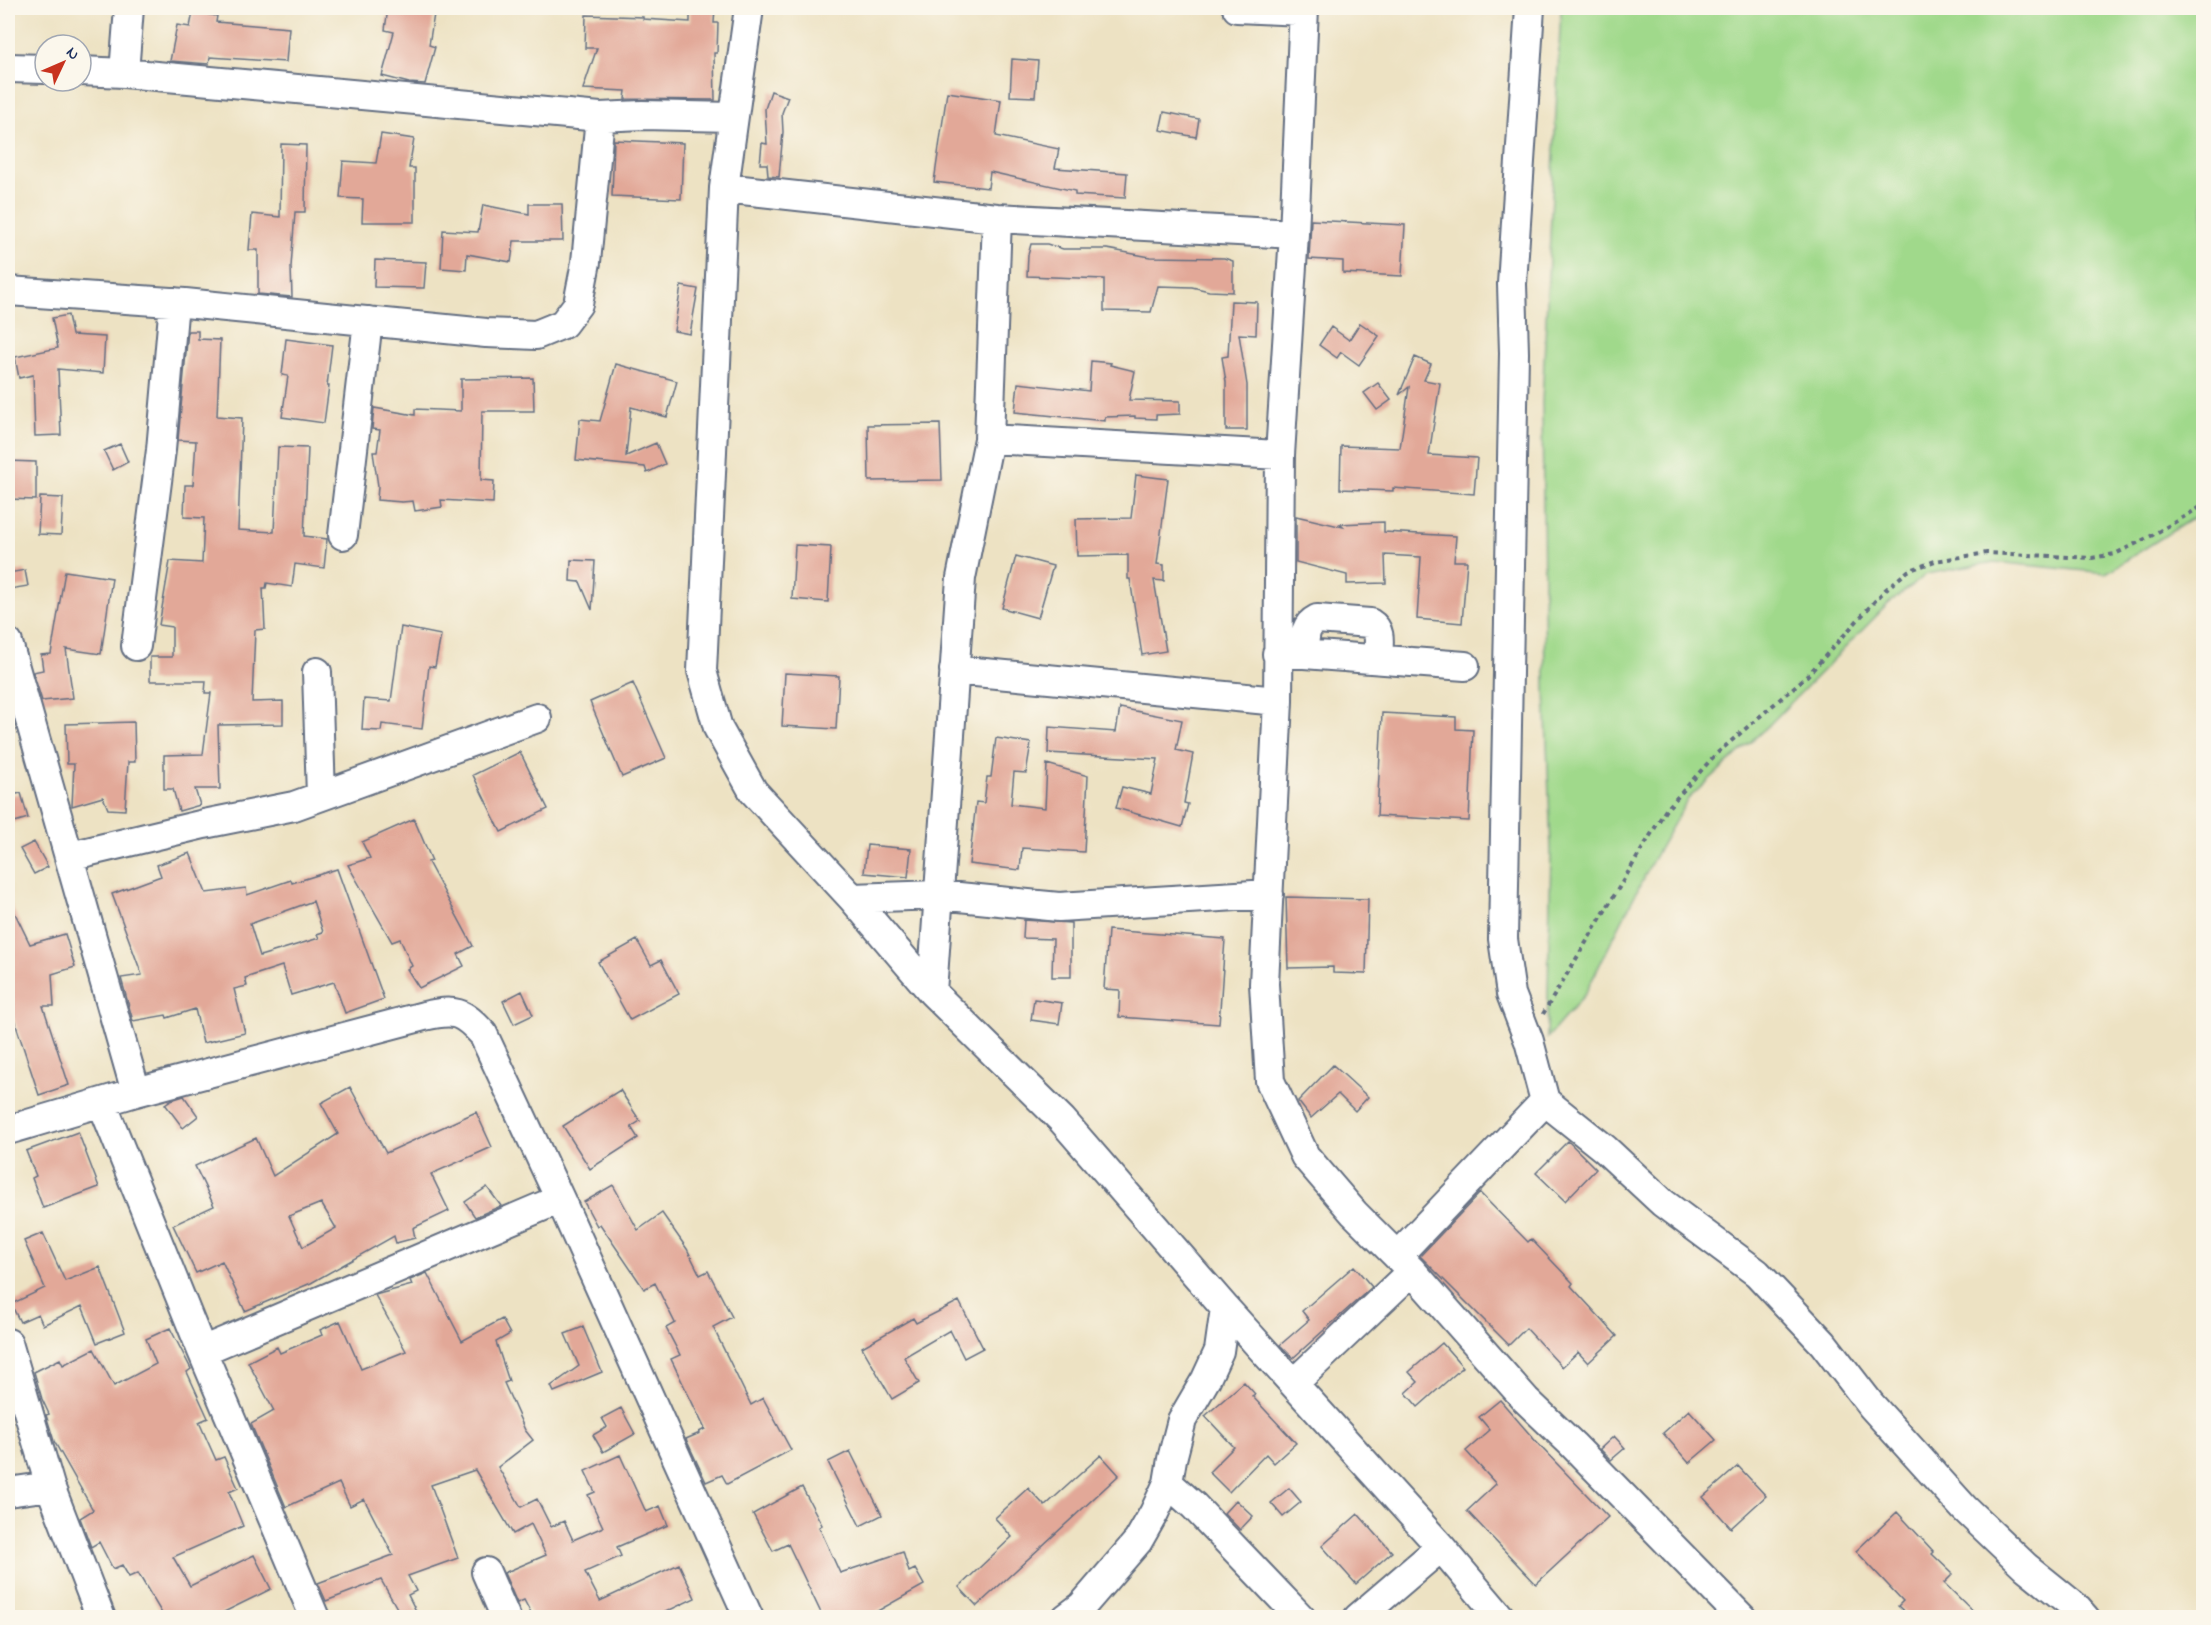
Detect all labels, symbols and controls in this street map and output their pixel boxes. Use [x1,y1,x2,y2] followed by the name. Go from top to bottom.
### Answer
[33,33,93,93] north arrow
[60,42,85,66] text: N

